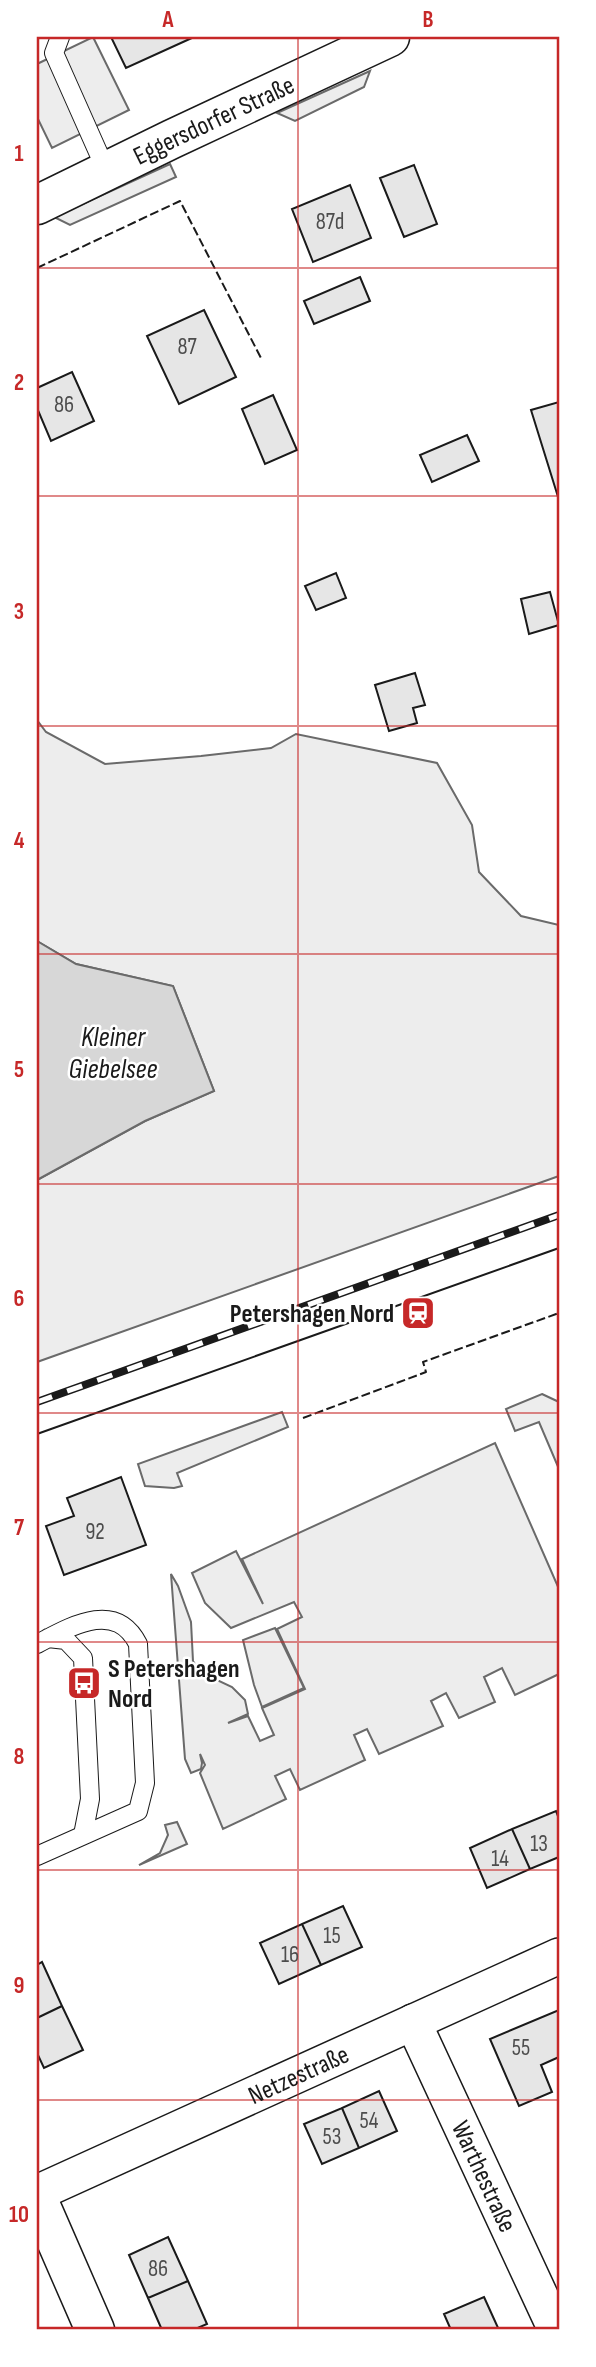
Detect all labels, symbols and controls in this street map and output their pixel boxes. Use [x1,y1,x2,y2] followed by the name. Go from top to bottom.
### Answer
[162,6,175,34] text: A
[423,6,434,34] text: B
[129,70,300,172] street label: Eggersdorfer Straße
[14,140,24,168] text: 1
[316,208,344,236] house number: 87d
[177,333,197,361] house number: 87
[14,369,24,397] text: 2
[54,391,74,419] house number: 86
[14,598,24,626] text: 3
[14,827,25,855] text: 4
[69,1021,157,1086] water label: Kleiner Giebelsee
[14,1056,24,1084] text: 5
[14,1285,24,1313] text: 6
[399,1294,437,1332] station icon: Petershagen Nord
[230,1299,394,1330] place label: Petershagen Nord
[14,1514,24,1542] text: 7
[85,1518,105,1546] house number: 92
[108,1654,240,1715] place label: S Petershagen Nord
[65,1664,103,1702] bus stop icon: S Petershagen Nord
[14,1743,25,1771] text: 8
[530,1830,548,1858] house number: 13
[491,1845,509,1873] house number: 14
[323,1922,341,1950] house number: 15
[281,1941,299,1969] house number: 16
[14,1972,24,2000] text: 9
[512,2034,530,2062] house number: 55
[244,2040,354,2112] street label: Netzestraße
[360,2107,379,2135] house number: 54
[444,2116,522,2237] street label: Warthestraße
[323,2123,341,2151] house number: 53
[9,2201,29,2229] text: 10
[148,2255,168,2283] house number: 86

